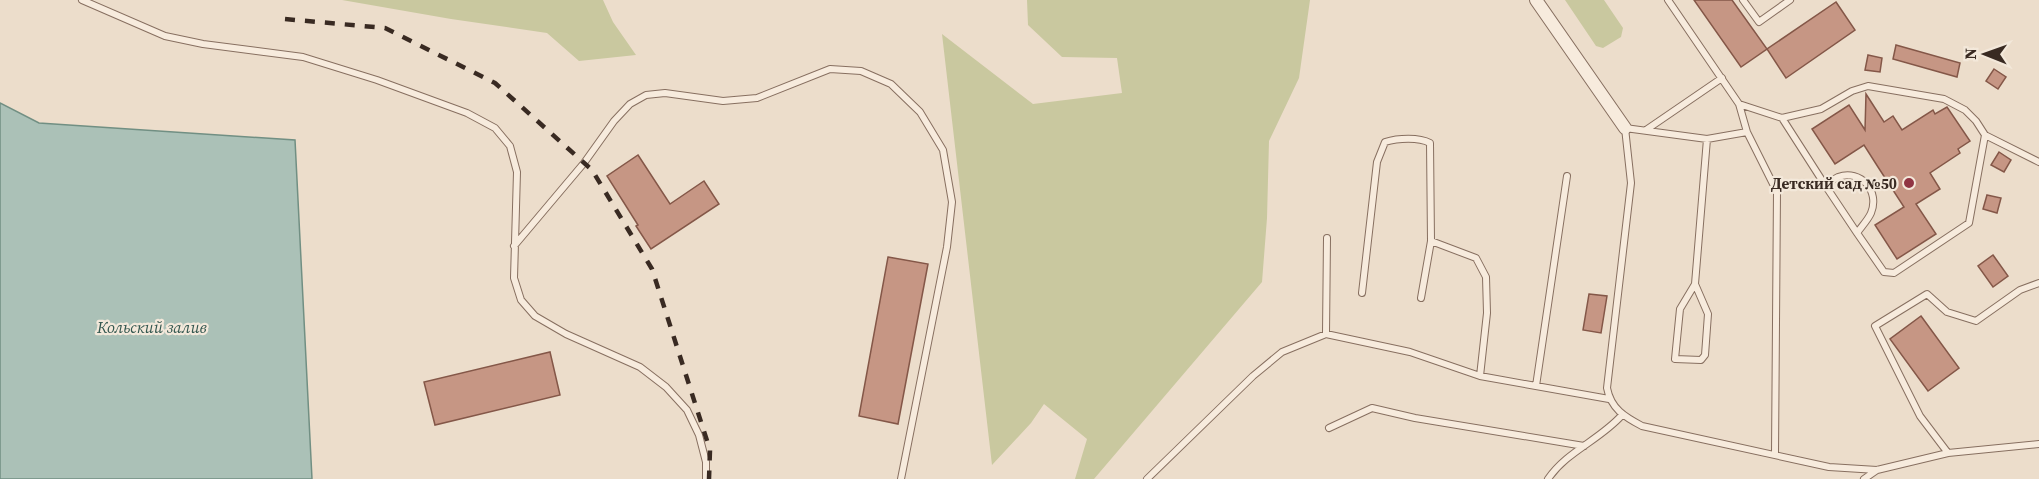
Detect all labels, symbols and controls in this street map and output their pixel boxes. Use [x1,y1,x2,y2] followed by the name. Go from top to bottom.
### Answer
[1955,24,2015,84] north arrow
[1959,47,1981,60] text: N
[1771,173,1897,194] place label: Детский сад №50
[1902,176,1916,190] marker: Детский сад №50
[96,316,208,338] water label: Кольский залив

